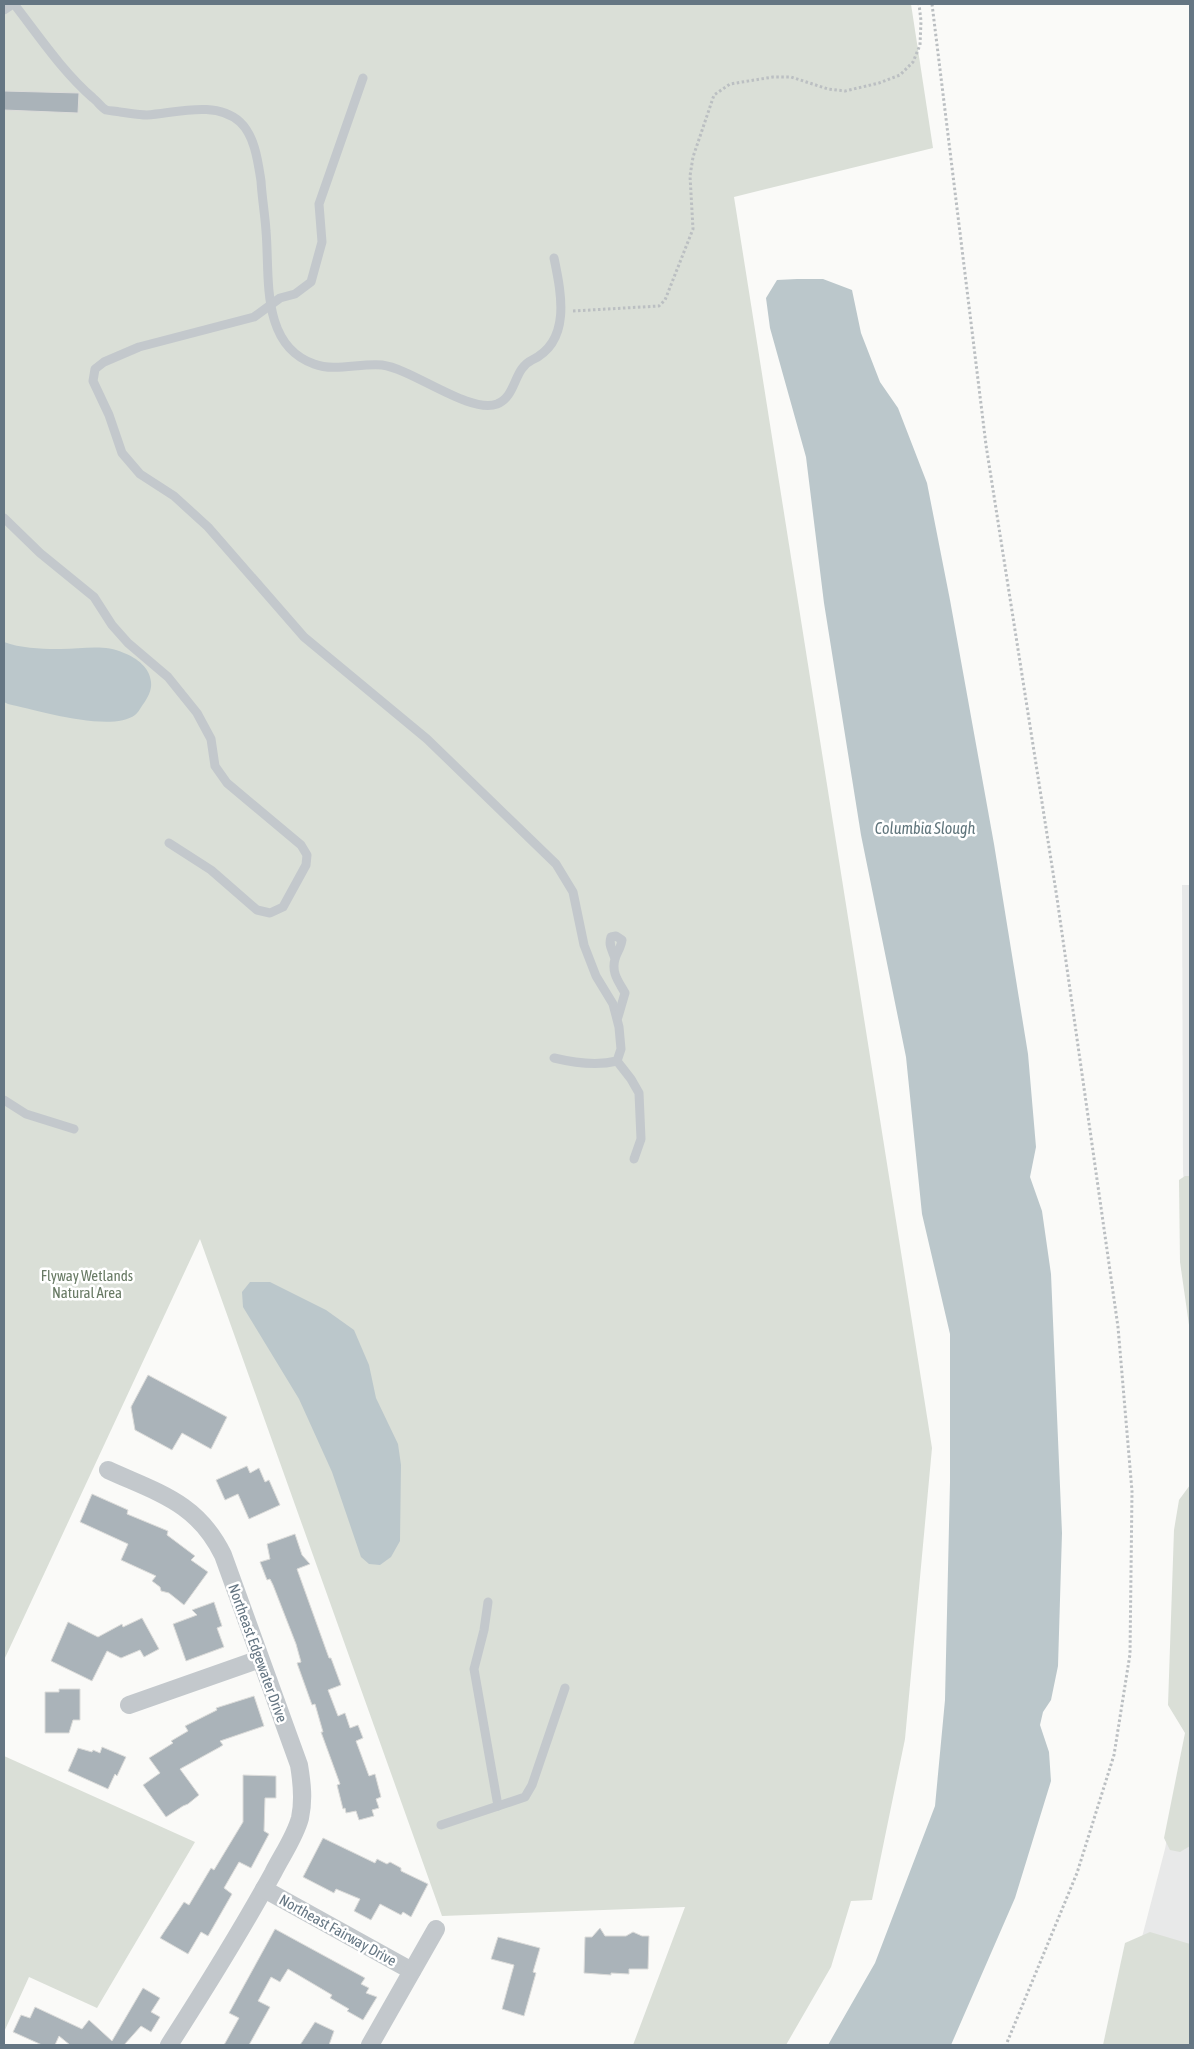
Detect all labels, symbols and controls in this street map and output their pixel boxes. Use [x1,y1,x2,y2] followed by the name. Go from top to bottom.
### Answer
[875,819,975,838] water label: Columbia Slough
[41,1267,133,1301] park label: Flyway Wetlands Natural Area
[225,1582,291,1725] street label: Northeast Edgewater Drive
[277,1891,400,1969] street label: Northeast Fairway Drive

